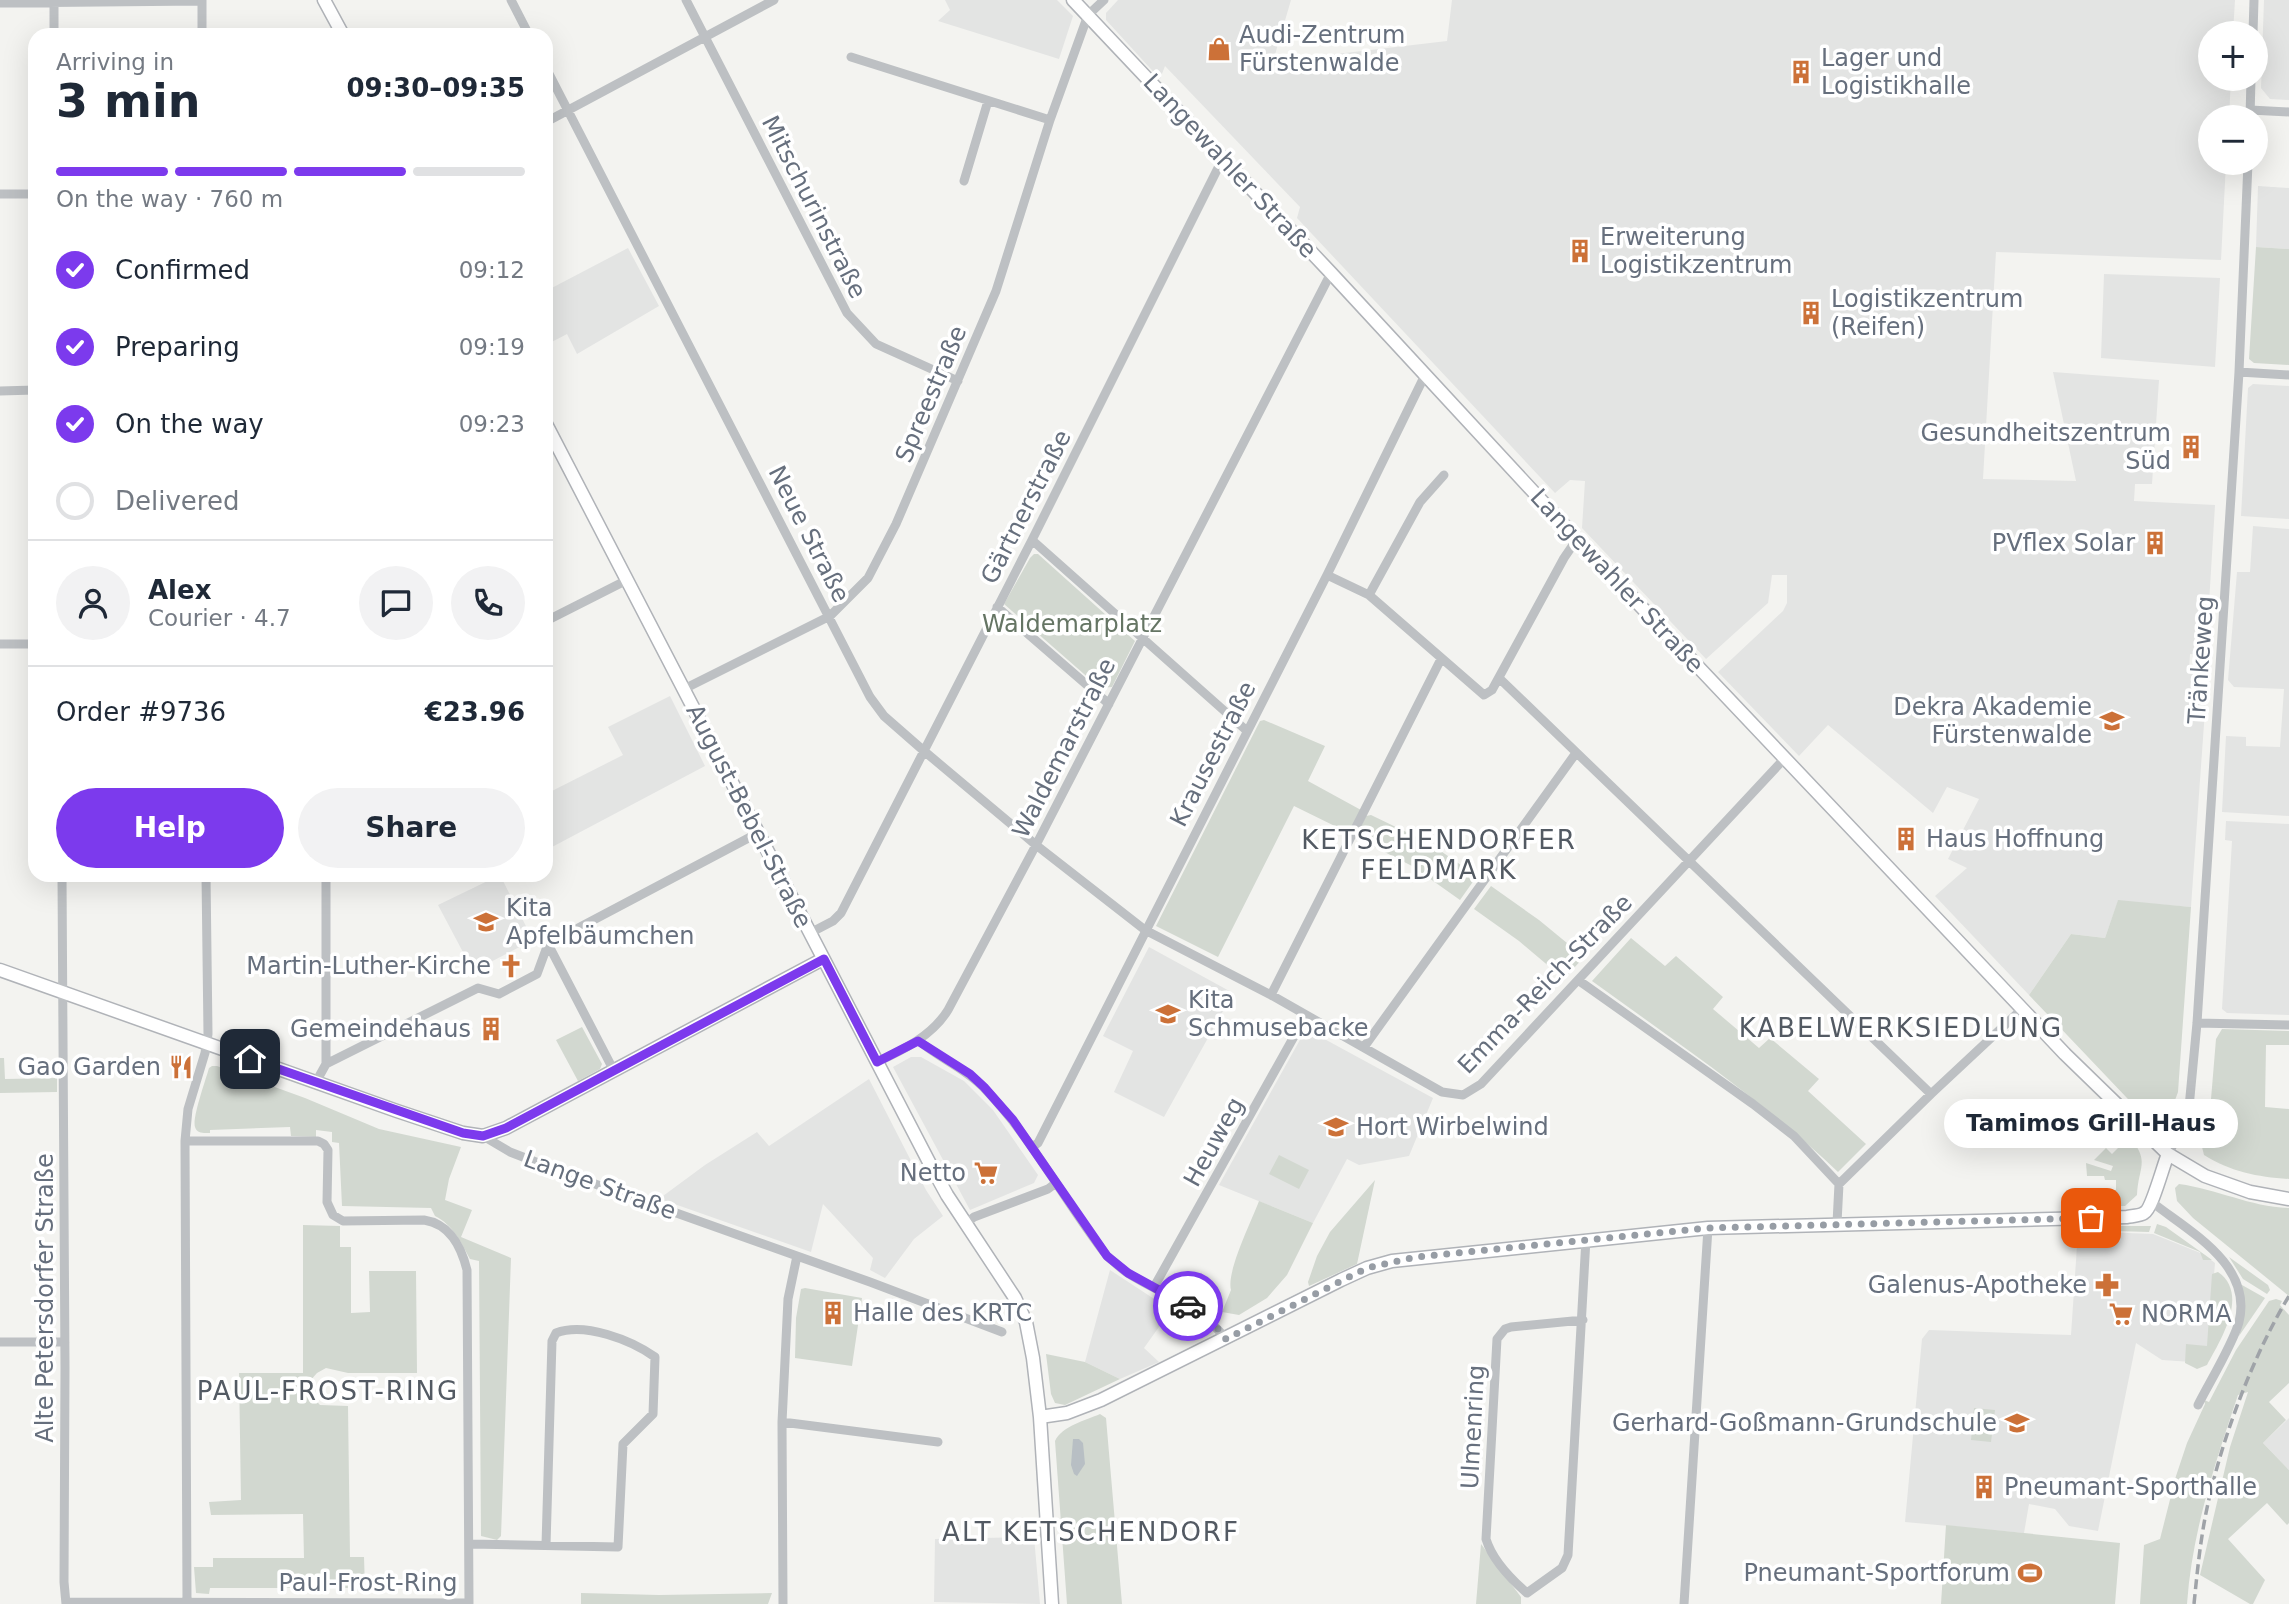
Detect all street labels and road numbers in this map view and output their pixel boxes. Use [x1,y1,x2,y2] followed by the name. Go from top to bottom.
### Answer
[1138,68,1322,264] street label: Langewahler Straße
[756,111,872,303] street label: Mitschurinstraße
[890,321,972,467] street label: Spreestraße
[975,425,1077,589] street label: Gärtnerstraße
[763,461,855,607] street label: Neue Straße
[1525,483,1709,679] street label: Langewahler Straße
[2182,595,2219,726] street label: Tränkeweg
[1007,653,1121,843] street label: Waldemarstraße
[1164,677,1262,831] street label: Krausestraße
[680,699,818,933] street label: August-Bebel-Straße
[1452,888,1638,1080] street label: Emma-Reich-Straße
[1178,1093,1250,1191] street label: Heuweg
[520,1144,680,1226] street label: Lange Straße
[31,1153,59,1443] street label: Alte Petersdorfer Straße
[1456,1364,1490,1490] street label: Ulmenring
[278,1569,458,1597] street label: Paul-Frost-Ring

